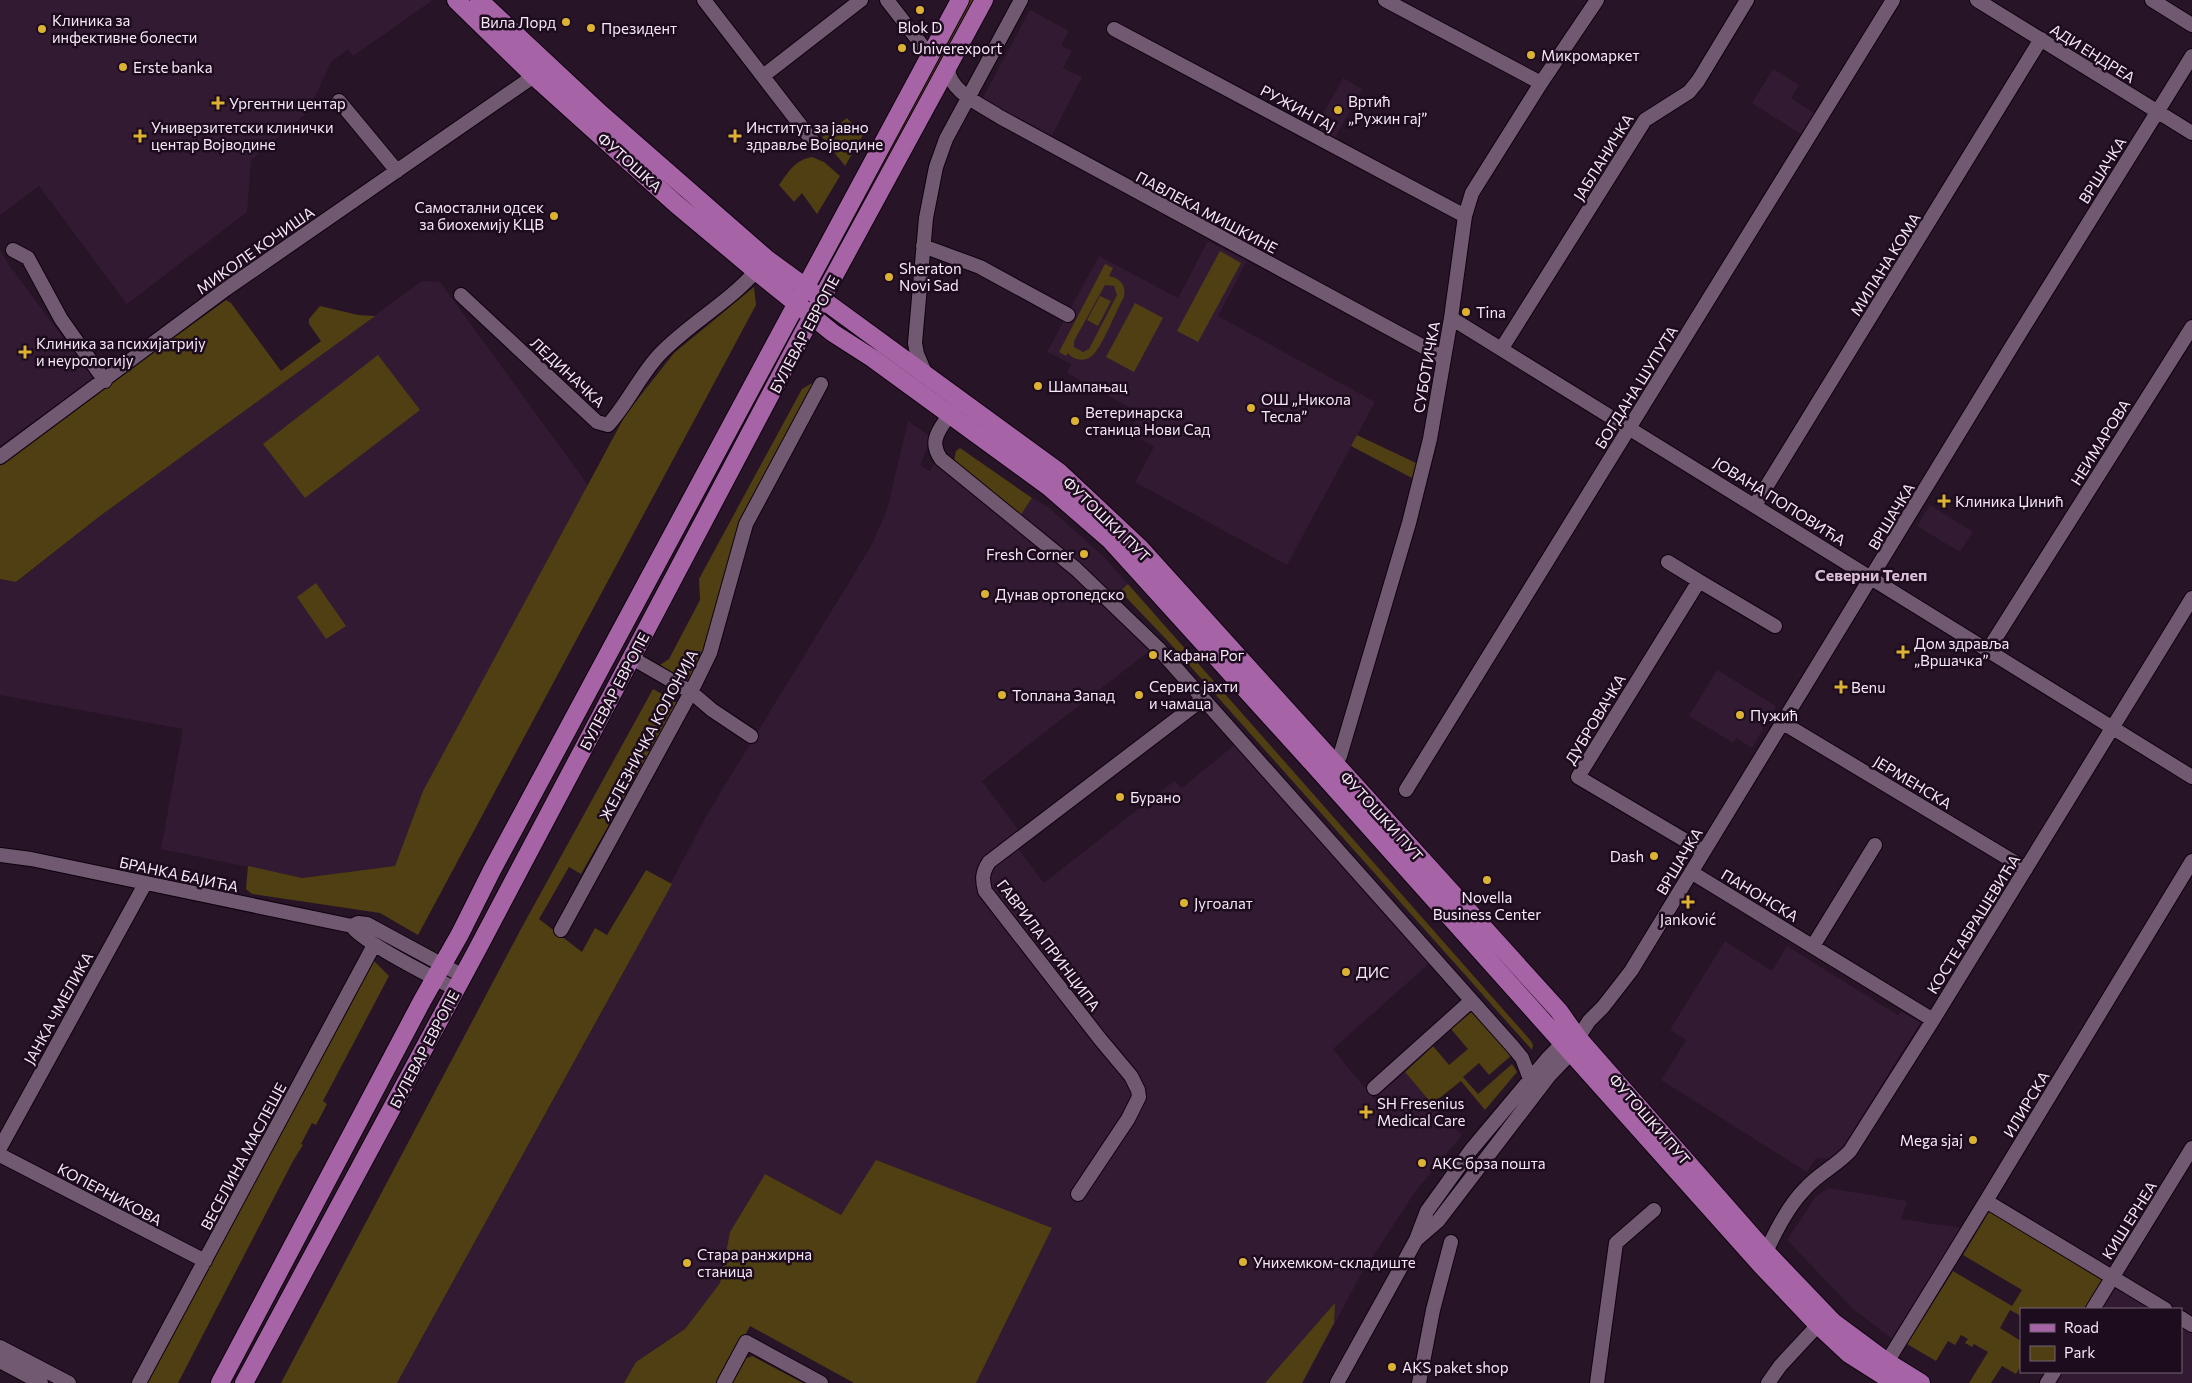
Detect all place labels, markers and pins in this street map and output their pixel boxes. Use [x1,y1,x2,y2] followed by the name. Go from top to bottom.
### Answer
[914,4,926,16] marker: Blok D
[52,11,197,46] place label: Клиника за инфективне болести
[481,13,556,31] place label: Вила Лорд
[560,16,572,28] marker: Вила Лорд
[898,18,942,36] place label: Blok D
[601,19,677,37] place label: Президент
[585,22,597,34] marker: Президент
[36,23,48,35] marker: Клиника за инфективне болести
[912,39,1002,57] place label: Univerexport
[896,42,908,54] marker: Univerexport
[1541,46,1640,64] place label: Микромаркет
[1525,49,1537,61] marker: Микромаркет
[133,58,213,76] place label: Erste banka
[117,61,129,73] marker: Erste banka
[1348,92,1427,127] place label: Вртић „Ружин гај”
[229,94,346,112] place label: Ургентни центар
[211,96,225,110] marker: Ургентни центар
[1332,104,1344,116] marker: Вртић „Ружин гај”
[151,118,334,153] place label: Универзитетски клинички центар Војводине
[746,118,883,153] place label: Институт за јавно здравље Војводине
[133,129,147,143] marker: Универзитетски клинички центар Војводине
[728,129,742,143] marker: Институт за јавно здравље Војводине
[414,198,544,233] place label: Самостални одсек за биохемију КЦВ
[548,210,560,222] marker: Самостални одсек за биохемију КЦВ
[899,259,962,294] place label: Sheraton Novi Sad
[883,271,895,283] marker: Sheraton Novi Sad
[1476,303,1506,321] place label: Tina
[1460,306,1472,318] marker: Tina
[36,334,206,369] place label: Клиника за психијатрију и неурологију
[18,345,32,359] marker: Клиника за психијатрију и неурологију
[1048,377,1128,395] place label: Шампањац
[1032,380,1044,392] marker: Шампањац
[1261,390,1351,425] place label: ОШ „Никола Тесла”
[1245,402,1257,414] marker: ОШ „Никола Тесла”
[1085,403,1210,438] place label: Ветеринарска станица Нови Сад
[1069,415,1081,427] marker: Ветеринарска станица Нови Сад
[1955,492,2064,510] place label: Клиника Џинић
[1937,494,1951,508] marker: Клиника Џинић
[986,545,1074,563] place label: Fresh Corner
[1078,548,1090,560] marker: Fresh Corner
[995,585,1124,603] place label: Дунав ортопедско
[979,588,991,600] marker: Дунав ортопедско
[1914,634,2009,669] place label: Дом здравља „Вршачка”
[1896,645,1910,659] marker: Дом здравља „Вршачка”
[1163,646,1245,664] place label: Кафана Рог
[1147,649,1159,661] marker: Кафана Рог
[1149,677,1238,712] place label: Сервис јахти и чамаца
[1851,678,1886,696] place label: Benu
[1835,681,1847,693] marker: Benu
[1012,686,1115,704] place label: Топлана Запад
[996,689,1008,701] marker: Топлана Запад
[1133,689,1145,701] marker: Сервис јахти и чамаца
[1750,706,1798,724] place label: Пужић
[1734,709,1746,721] marker: Пужић
[1130,788,1181,806] place label: Бурано
[1114,791,1126,803] marker: Бурано
[1610,847,1644,865] place label: Dash
[1648,850,1660,862] marker: Dash
[1481,874,1493,886] marker: Novella Business Center
[1433,888,1541,923] place label: Novella Business Center
[1194,894,1253,912] place label: Југоалат
[1682,896,1694,908] marker: Janković
[1178,897,1190,909] marker: Југоалат
[1660,910,1716,928] place label: Janković
[1356,963,1389,981] place label: ДИС
[1340,966,1352,978] marker: ДИС
[1377,1094,1466,1129] place label: SH Fresenius Medical Care
[1359,1105,1373,1119] marker: SH Fresenius Medical Care
[1900,1131,1963,1149] place label: Mega sjaj
[1967,1134,1979,1146] marker: Mega sjaj
[1432,1154,1546,1172] place label: АКС брза пошта
[1416,1157,1428,1169] marker: АКС брза пошта
[697,1245,812,1280] place label: Стара ранжирна станица
[1253,1253,1416,1271] place label: Унихемком-складиште
[1237,1256,1249,1268] marker: Унихемком-складиште
[681,1257,693,1269] marker: Стара ранжирна станица
[1402,1358,1509,1376] place label: AKS paket shop
[1386,1361,1398,1373] marker: AKS paket shop

